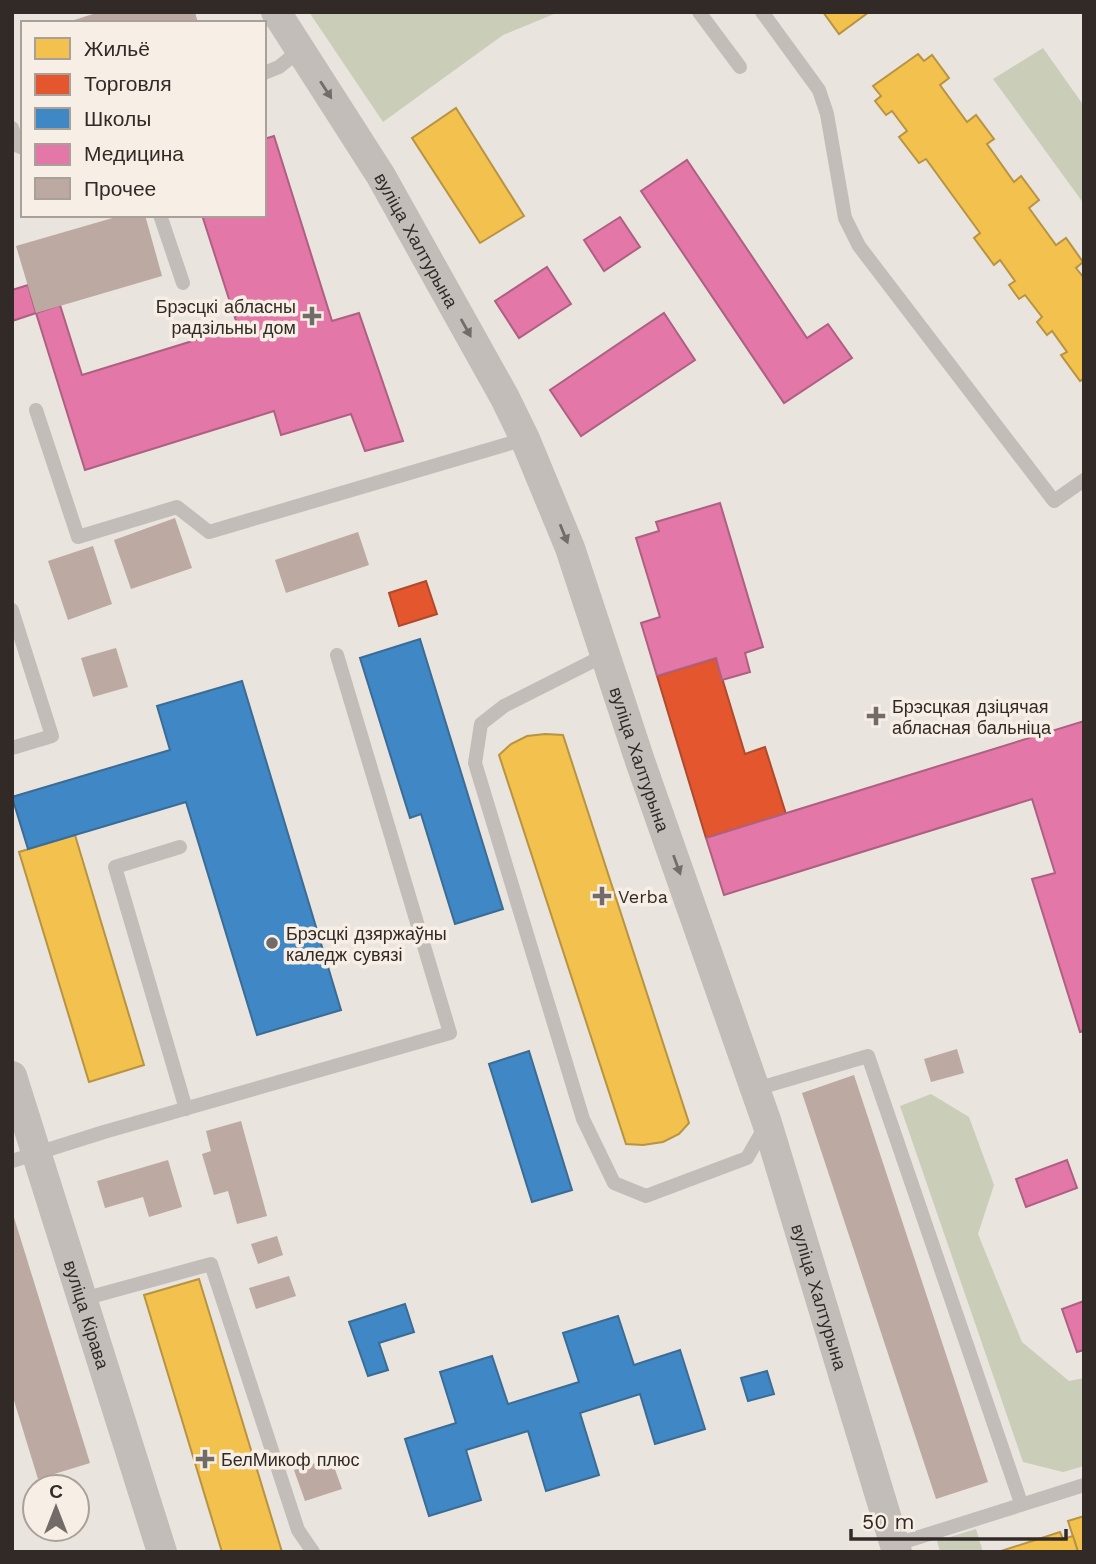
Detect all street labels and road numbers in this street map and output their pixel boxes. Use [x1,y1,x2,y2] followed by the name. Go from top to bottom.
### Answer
[371,169,463,312] street label: вуліца Халтурына
[606,684,675,835] street label: вуліца Халтурына
[788,1221,852,1373] street label: вуліца Халтурына
[60,1258,114,1372] street label: вуліца Кірава

